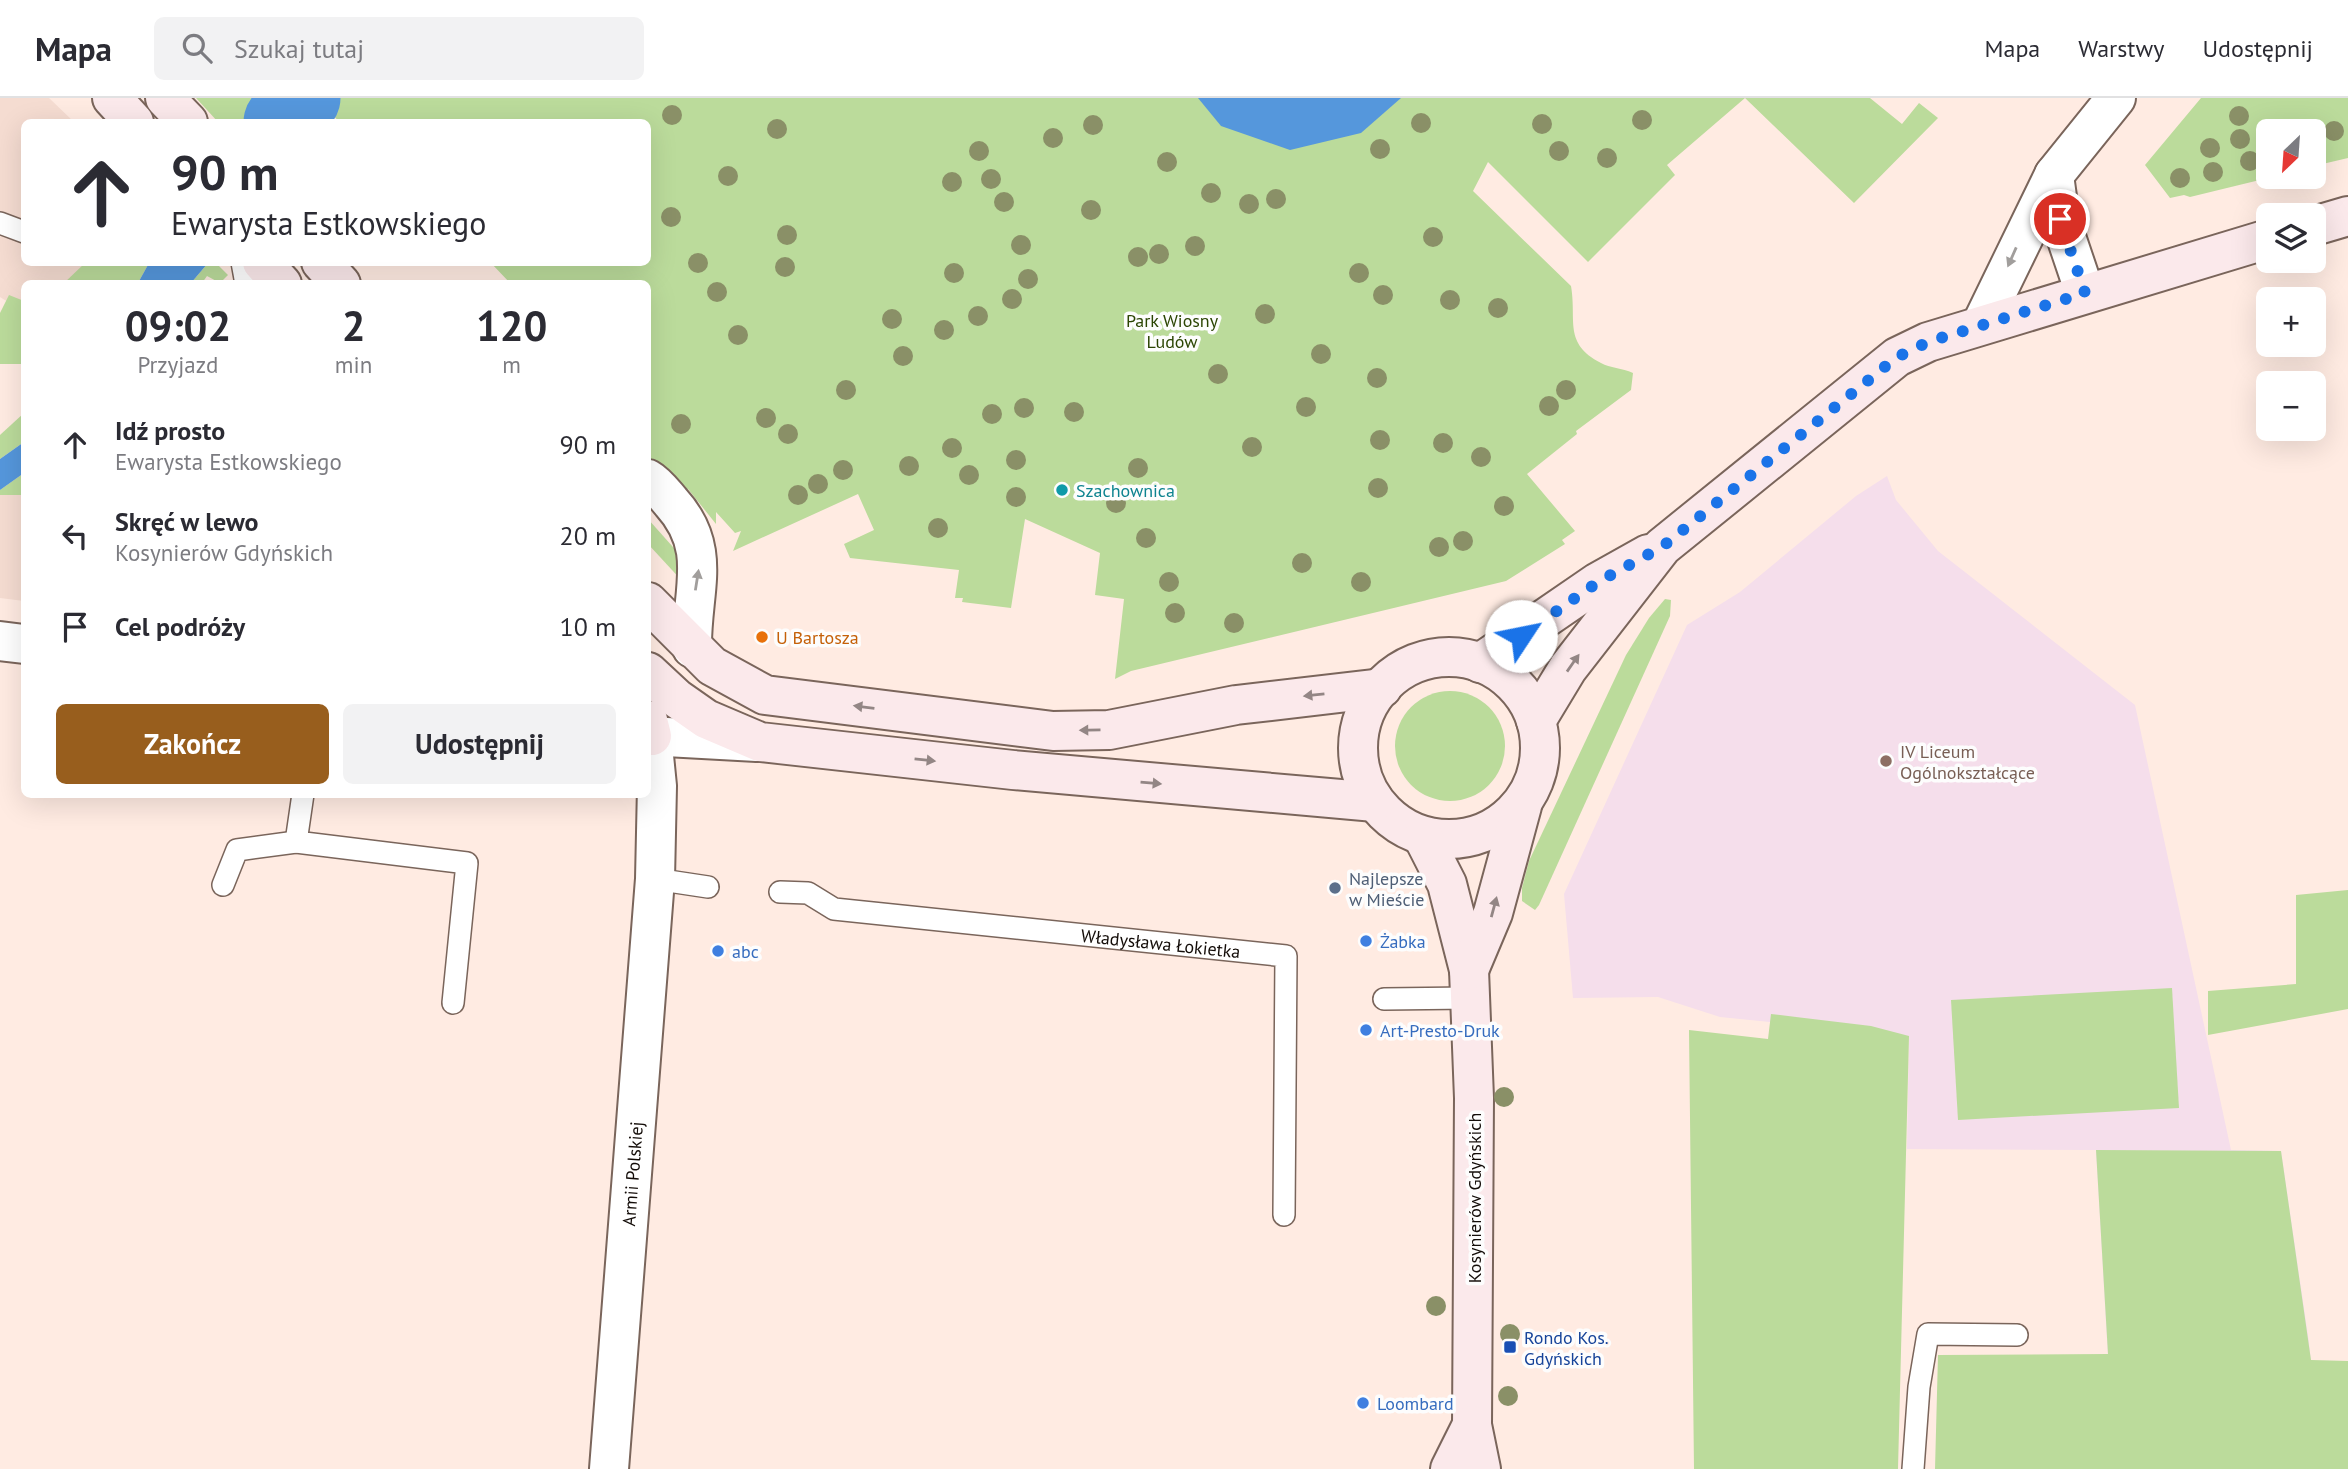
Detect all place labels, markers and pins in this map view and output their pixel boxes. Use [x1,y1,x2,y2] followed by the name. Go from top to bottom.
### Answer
[2030,189,2090,249] pin
[1076,479,1175,502] place label: Szachownica
[1054,482,1070,498] marker: Szachownica
[776,626,859,649] place label: U Bartosza
[754,629,770,645] marker: U Bartosza
[1900,740,2035,784] place label: IV Liceum Ogólnokształcące
[1878,753,1894,769] marker: IV Liceum Ogólnokształcące
[1349,867,1424,911] place label: Najlepsze w Mieście
[1327,880,1343,896] marker: Najlepsze w Mieście
[1380,930,1426,953] place label: Żabka
[1358,933,1374,949] marker: Żabka
[732,940,759,963] place label: abc
[710,943,726,959] marker: abc
[1380,1019,1500,1042] place label: Art-Presto-Druk
[1358,1022,1374,1038] marker: Art-Presto-Druk
[1524,1326,1609,1370] place label: Rondo Kos. Gdyńskich
[1502,1339,1518,1355] marker: Rondo Kos. Gdyńskich
[1377,1392,1454,1415] place label: Loombard
[1355,1395,1371,1411] marker: Loombard

